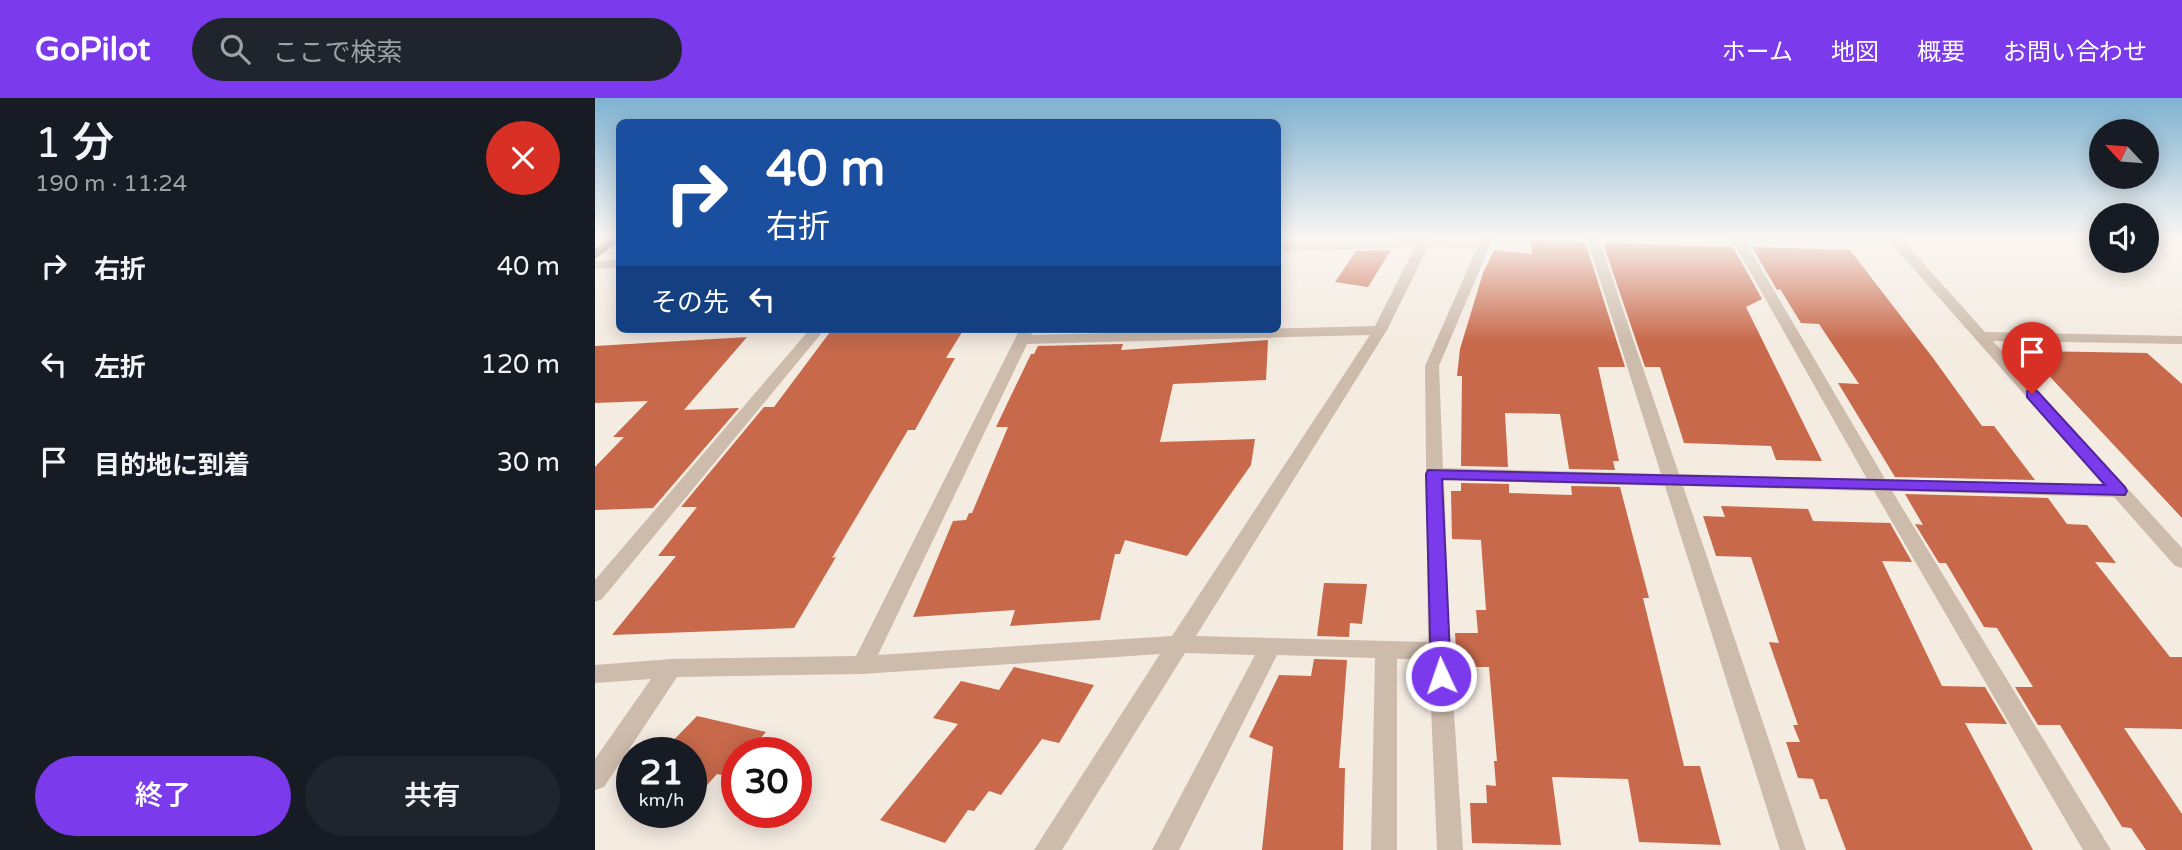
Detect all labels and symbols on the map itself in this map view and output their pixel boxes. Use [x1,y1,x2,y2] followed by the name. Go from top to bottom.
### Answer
[2089,119,2159,189] north arrow
[2002,322,2062,394] pin
[1404,639,1478,713] position arrow
[721,737,812,828] speed limit sign: 30

